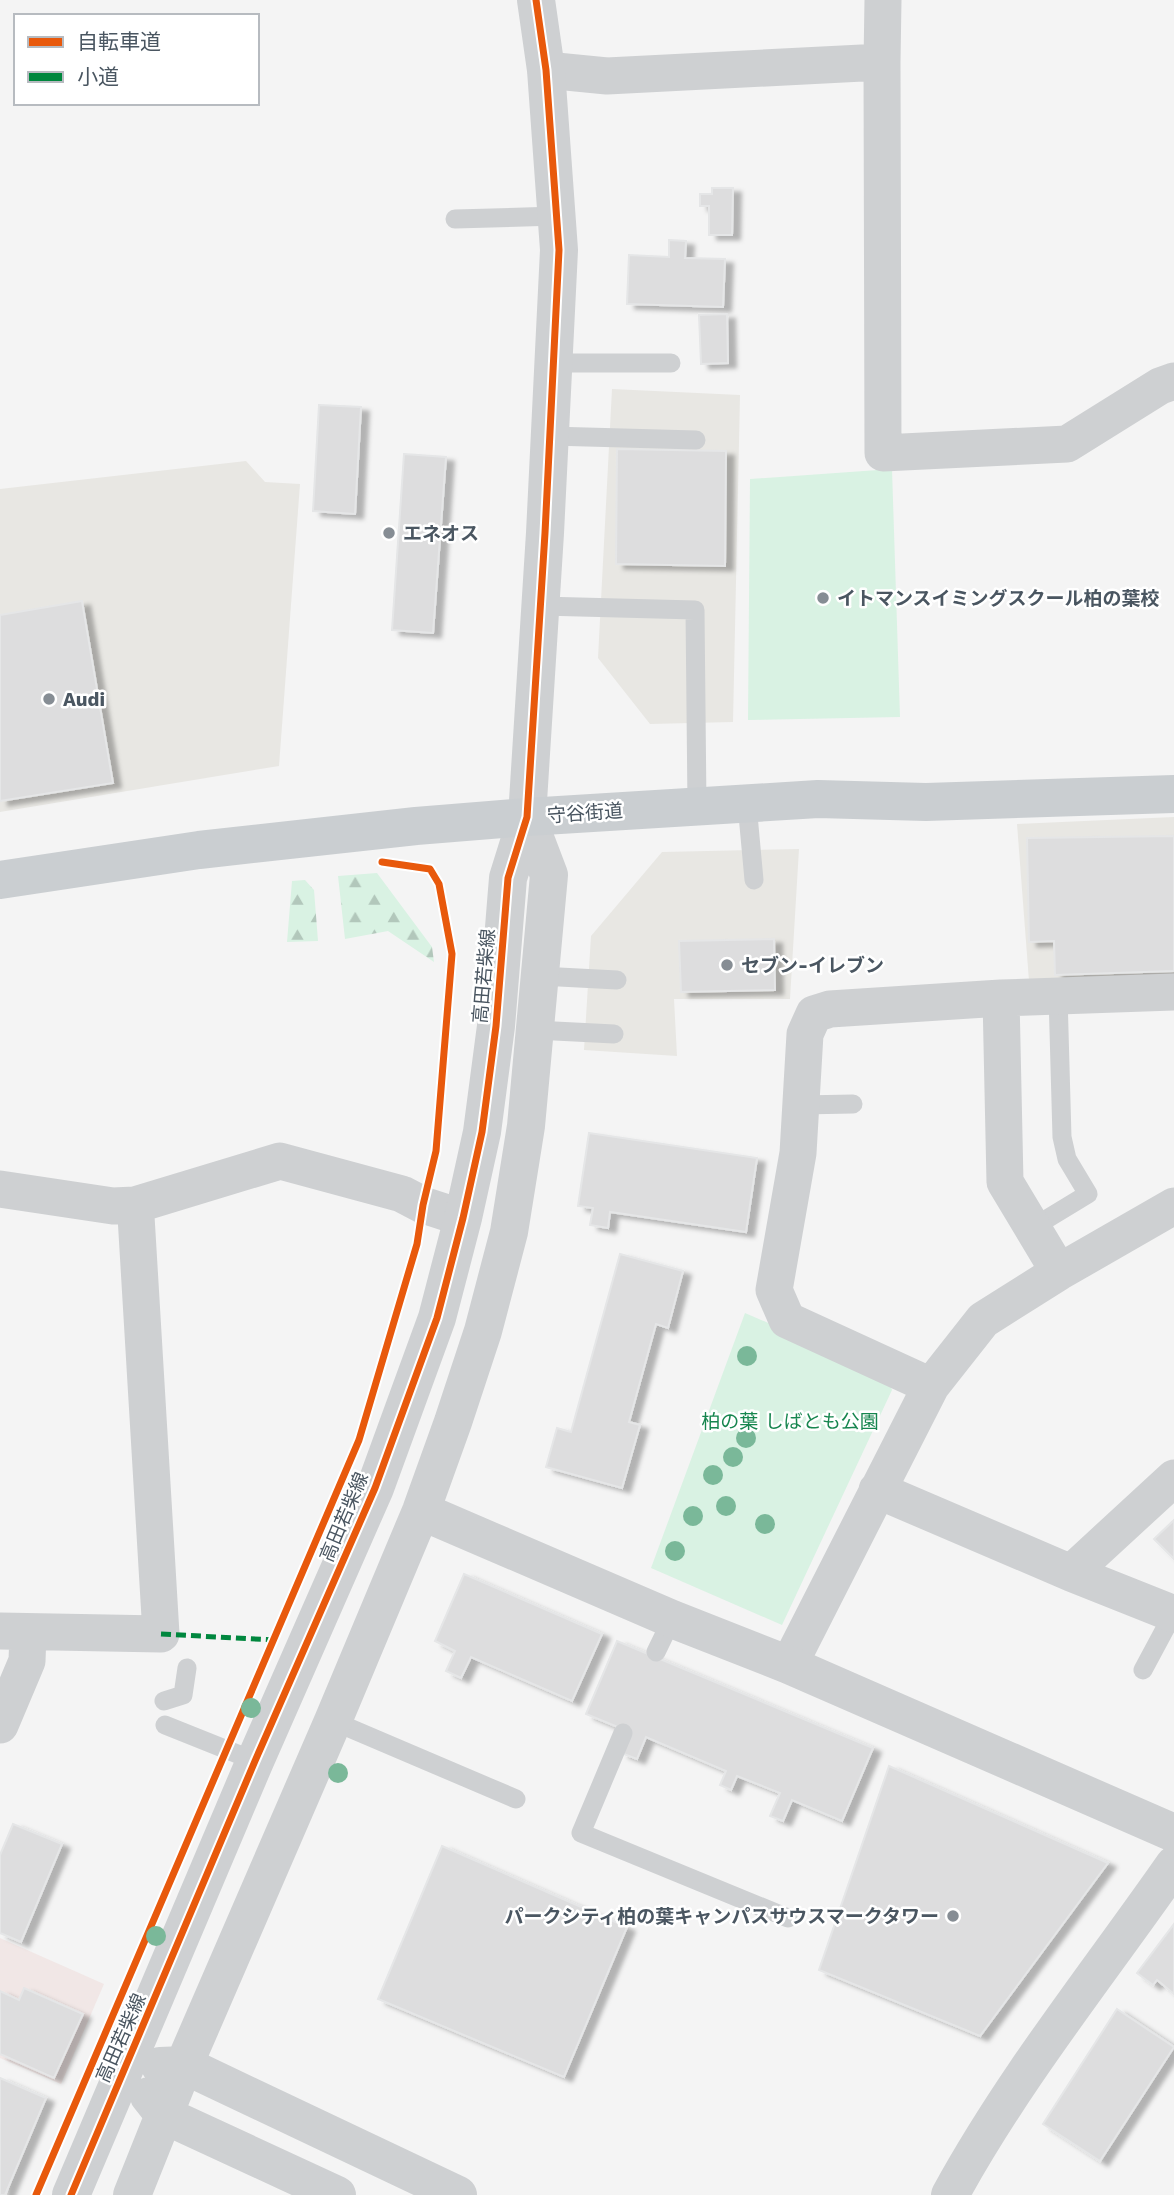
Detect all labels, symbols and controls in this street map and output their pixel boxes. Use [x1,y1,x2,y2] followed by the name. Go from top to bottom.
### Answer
[14,14,259,105] legend
[77,29,161,54] text: 自転車道
[77,64,119,89] text: 小道
[403,522,479,545] place label: エネオス
[381,525,397,541] marker: エネオス
[837,587,1160,610] place label: イトマンスイミングスクール柏の葉校
[815,590,831,606] marker: イトマンスイミングスクール柏の葉校
[63,688,105,711] place label: Audi
[41,691,57,707] marker: Audi
[546,799,624,827] street label: 守谷街道
[468,928,500,1024] street label: 高田若柴線
[741,954,884,977] place label: セブン-イレブン
[719,957,735,973] marker: セブン-イレブン
[701,1410,879,1433] park label: 柏の葉 しばとも公園
[315,1469,373,1565] street label: 高田若柴線
[504,1905,939,1928] place label: パークシティ柏の葉キャンパスサウスマークタワー
[945,1908,961,1924] marker: パークシティ柏の葉キャンパスサウスマークタワー
[91,1990,151,2086] street label: 高田若柴線

